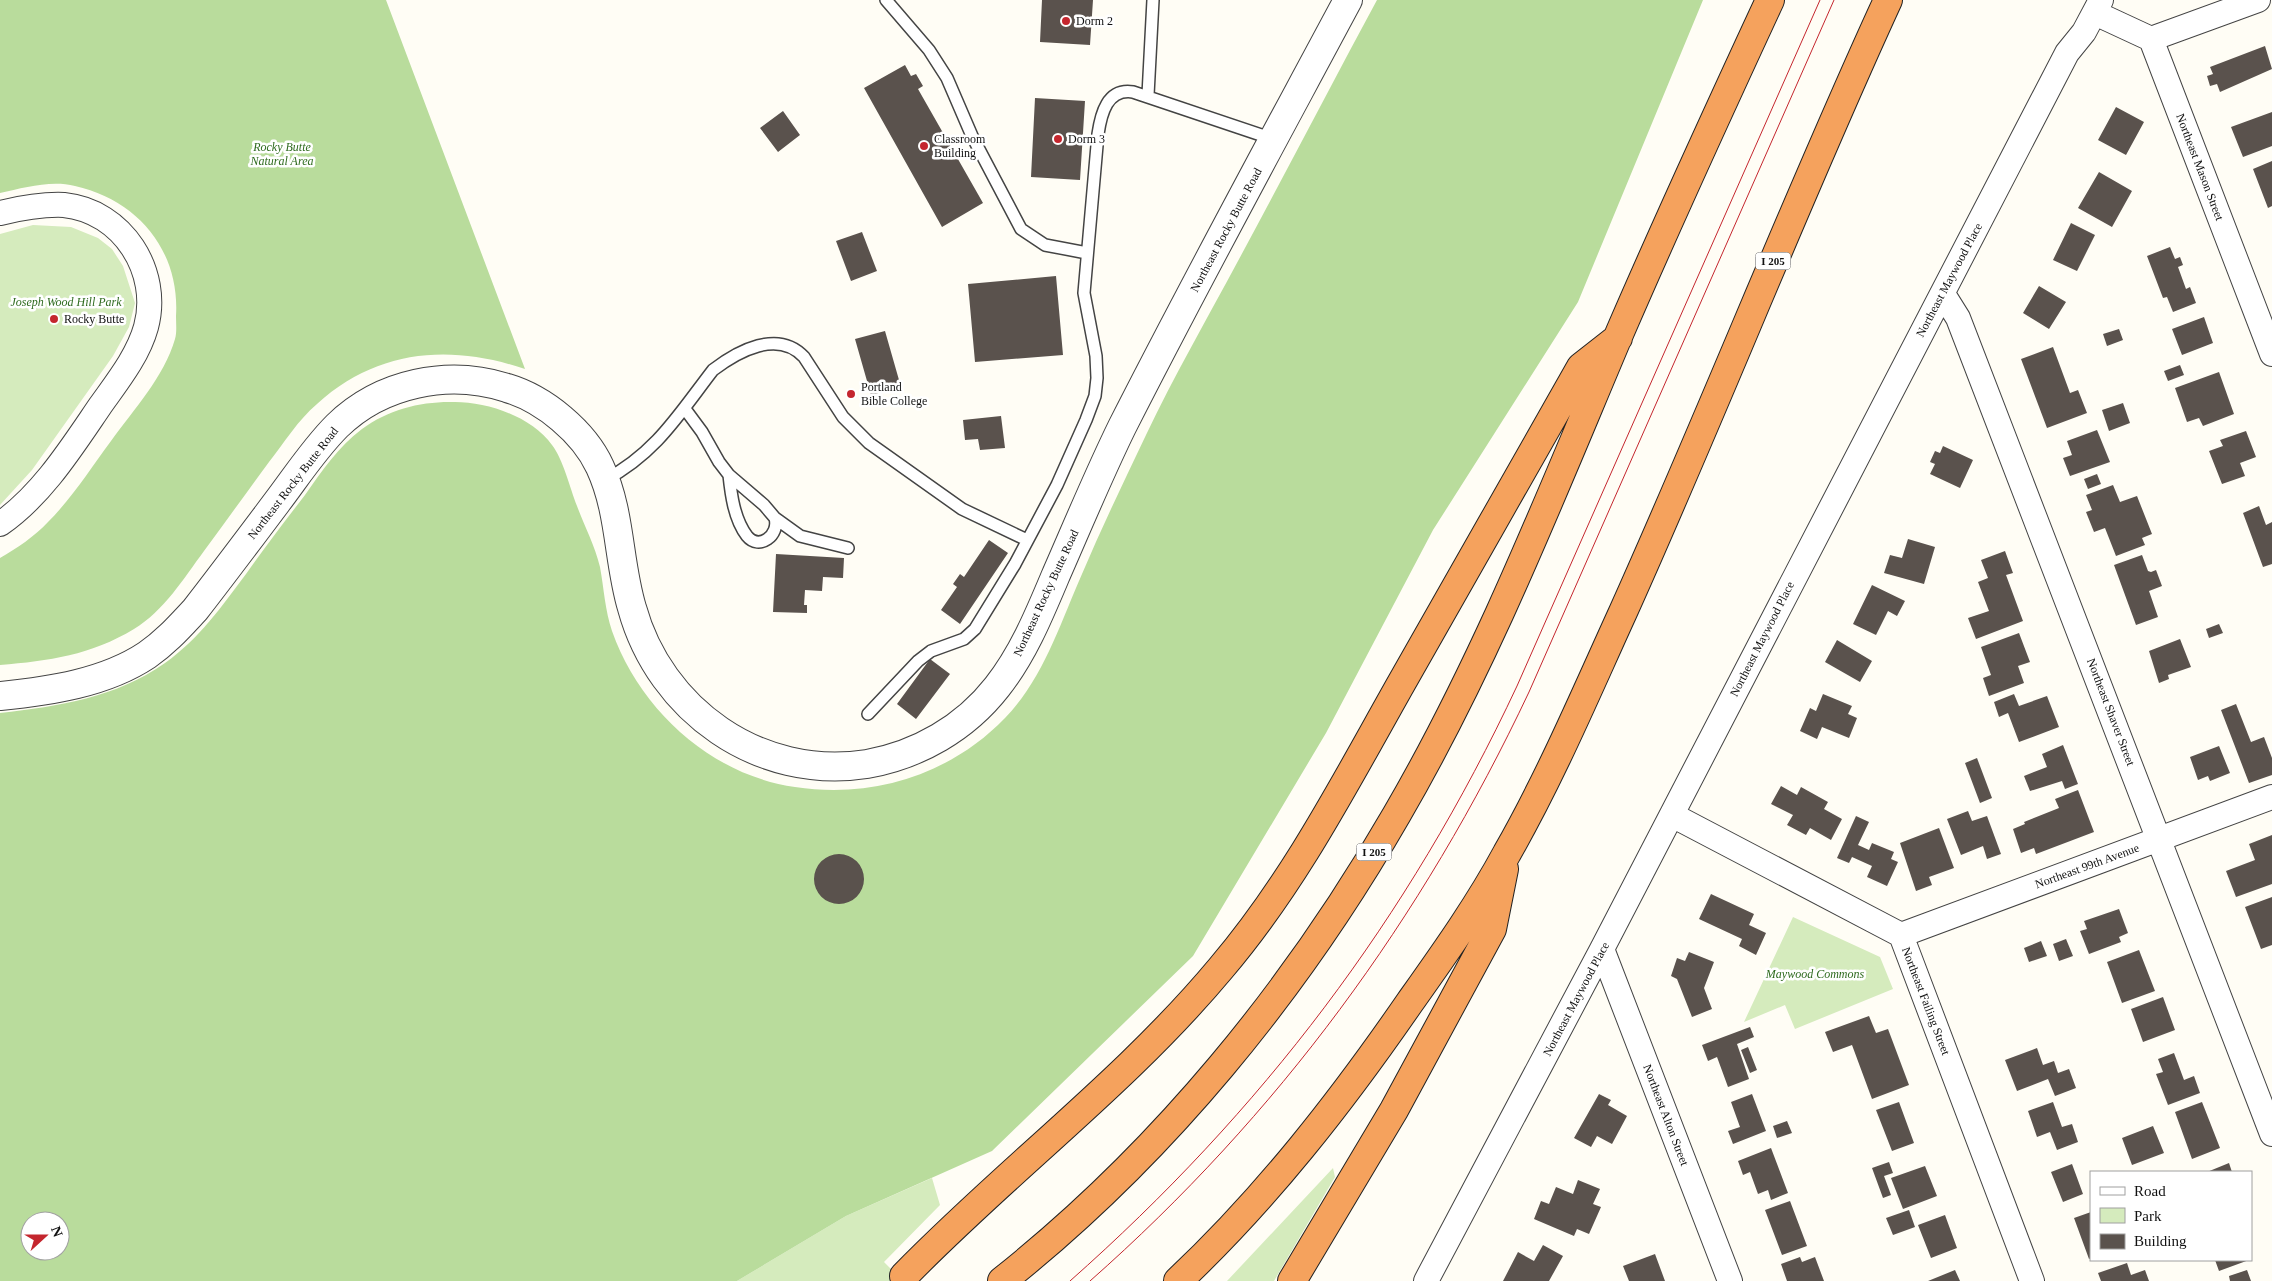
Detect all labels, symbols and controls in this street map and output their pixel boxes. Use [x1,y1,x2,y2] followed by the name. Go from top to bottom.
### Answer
[1076,14,1113,28] place label: Dorm 2
[1060,15,1072,27] marker: Dorm 2
[2173,112,2227,223] street label: Northeast Mason Street
[934,132,986,160] place label: Classroom Building
[1068,132,1105,146] place label: Dorm 3
[1052,133,1064,145] marker: Dorm 3
[249,140,314,168] park label: Rocky Butte Natural Area
[918,140,930,152] marker: Classroom Building
[1187,166,1265,294] street label: Northeast Rocky Butte Road
[1913,221,1985,339] street label: Northeast Maywood Place
[1756,252,1790,270] road number: I 205
[10,295,122,309] park label: Joseph Wood Hill Park
[64,312,124,326] place label: Rocky Butte
[48,313,60,325] marker: Rocky Butte
[861,380,927,408] place label: Portland Bible College
[845,388,857,400] marker: Portland Bible College
[245,424,341,542] street label: Northeast Rocky Butte Road
[1010,527,1082,659] street label: Northeast Rocky Butte Road
[1727,579,1797,699] street label: Northeast Maywood Place
[2084,656,2138,768] street label: Northeast Shaver Street
[2033,841,2141,891] street label: Northeast 99th Avenue
[1356,844,1392,860] road number: I 205
[1540,940,1612,1058] street label: Northeast Maywood Place
[1899,945,1953,1058] street label: Northeast Failing Street
[1765,967,1864,981] park label: Maywood Commons
[1640,1062,1692,1168] street label: Northeast Alton Street
[2090,1171,2252,1261] legend
[2134,1183,2166,1199] text: Road
[2134,1208,2162,1224] text: Park
[20,1211,70,1261] north arrow
[48,1224,65,1239] text: N
[2134,1233,2187,1249] text: Building

